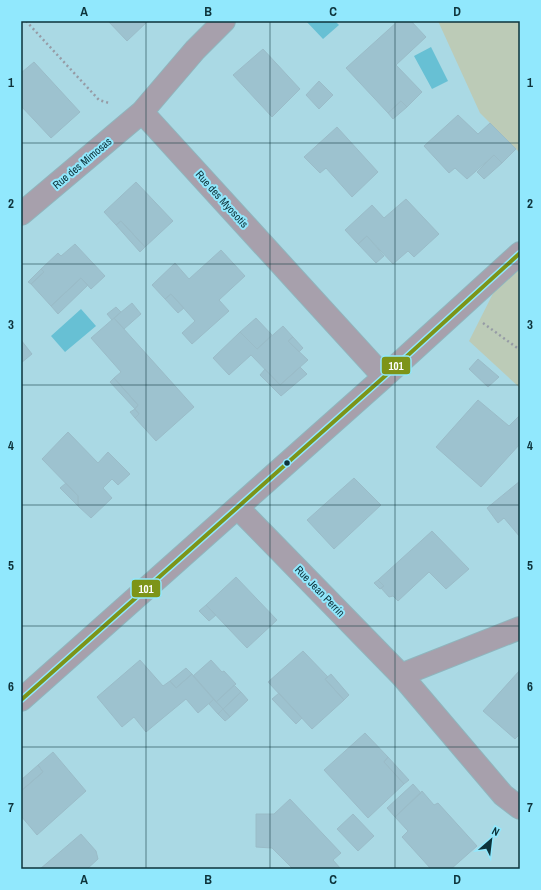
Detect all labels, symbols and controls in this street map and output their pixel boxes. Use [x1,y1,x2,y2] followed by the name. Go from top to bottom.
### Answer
[80,3,88,20] text: A
[204,3,212,20] text: B
[329,3,337,20] text: C
[453,3,461,20] text: D
[8,74,14,91] text: 1
[527,74,533,91] text: 1
[50,134,115,192] street label: Rue des Mimosas
[193,167,252,231] street label: Rue des Myosotis
[8,195,14,212] text: 2
[527,195,533,212] text: 2
[8,316,14,333] text: 3
[527,316,533,333] text: 3
[381,356,411,375] line badge: 101
[388,359,404,373] text: 101
[8,437,14,454] text: 4
[527,437,533,454] text: 4
[282,458,292,468] unlabelled marker
[8,557,14,574] text: 5
[527,557,533,574] text: 5
[292,563,348,619] street label: Rue Jean Perrin
[131,579,161,598] line badge: 101
[138,582,154,596] text: 101
[8,678,14,695] text: 6
[527,678,533,695] text: 6
[8,799,14,816] text: 7
[527,799,533,816] text: 7
[471,820,511,860] north arrow
[490,823,502,839] text: N
[80,871,88,888] text: A
[204,871,212,888] text: B
[329,871,337,888] text: C
[453,871,461,888] text: D

